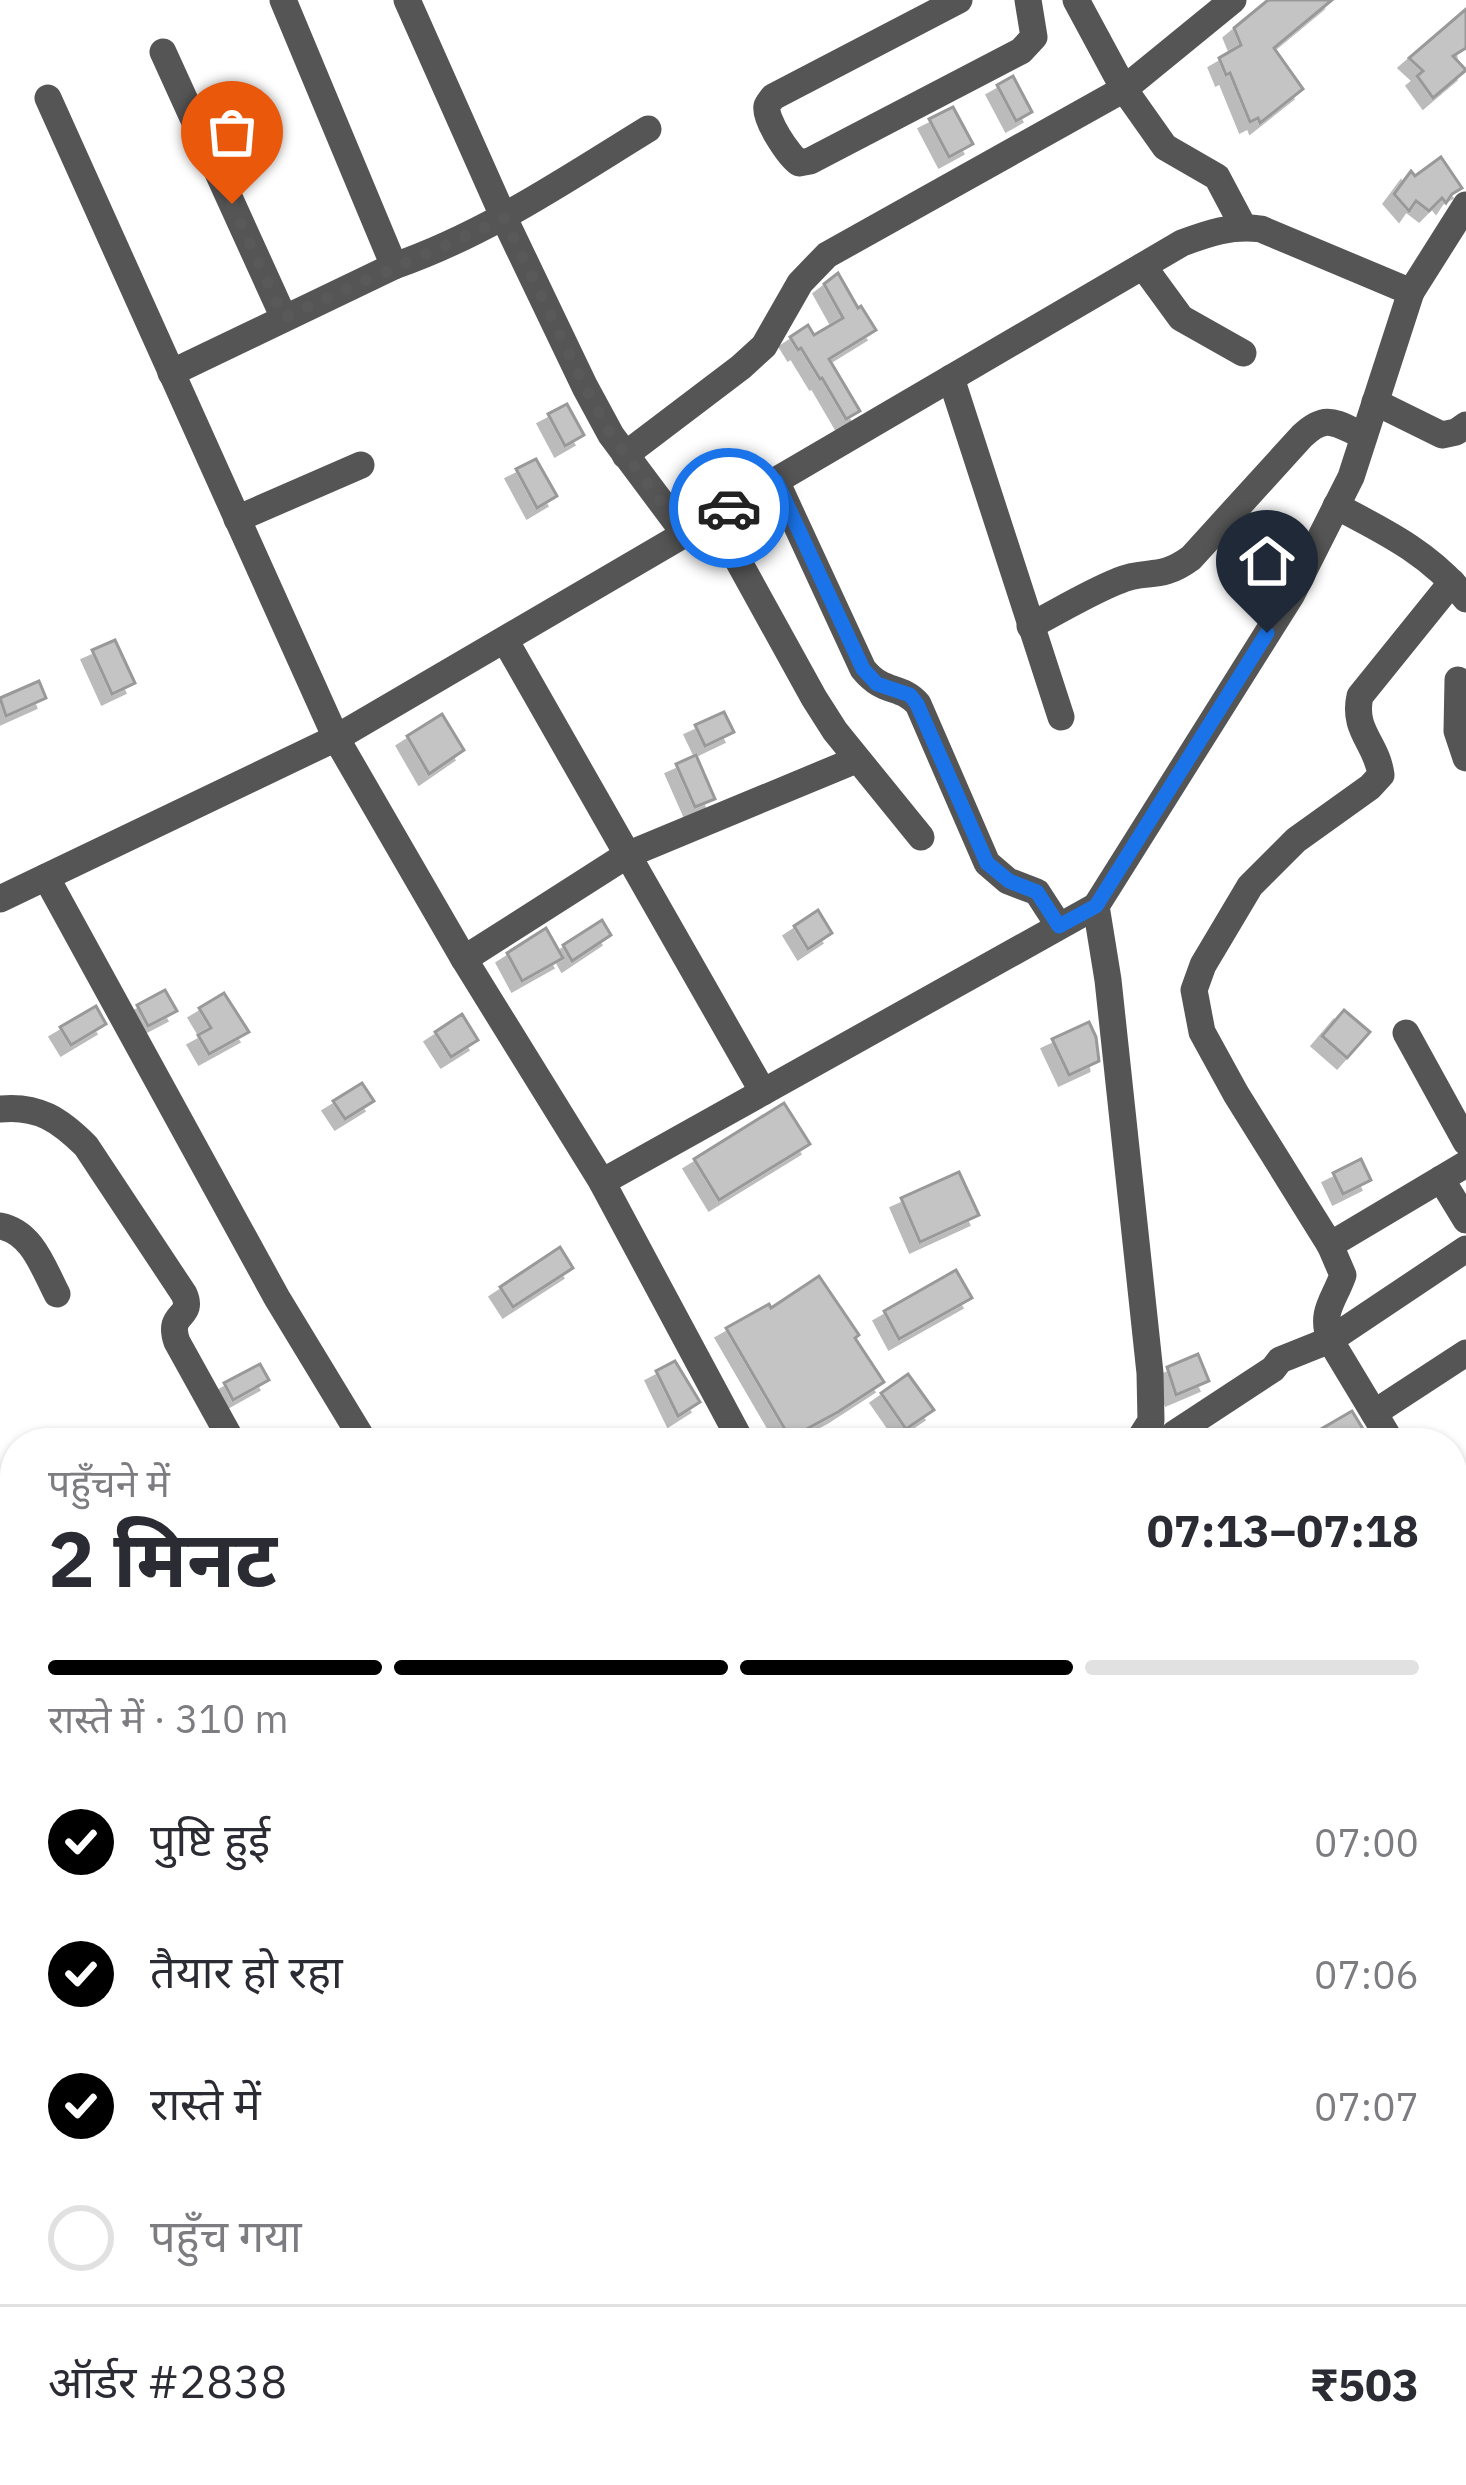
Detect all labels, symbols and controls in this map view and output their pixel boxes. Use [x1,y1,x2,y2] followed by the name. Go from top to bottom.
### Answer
[181,81,283,204] pin
[199,99,265,165] icon: bag
[669,448,789,568] courier
[696,475,762,541] icon: car
[1216,510,1318,633] pin
[1234,528,1300,594] icon: home
[48,1457,170,1508] text: पहुँचने में
[1147,1501,1419,1559] text: 07:13–07:18
[48,1507,277,1608] text: 2 मिनट
[48,1693,289,1744] text: रास्ते में · 310 m
[48,1809,114,1875] icon: check
[150,1810,270,1868] text: पुष्टि हुई
[1314,1817,1419,1868] text: 07:00
[48,1941,114,2007] icon: check
[150,1942,343,2000] text: तैयार हो रहा
[1314,1949,1419,2000] text: 07:06
[48,2073,114,2139] icon: check
[150,2074,261,2132] text: रास्ते में
[1314,2081,1419,2132] text: 07:07
[150,2206,302,2264] text: पहुँच गया
[48,2352,287,2410] text: ऑर्डर #2838
[1310,2355,1419,2413] text: ₹503

